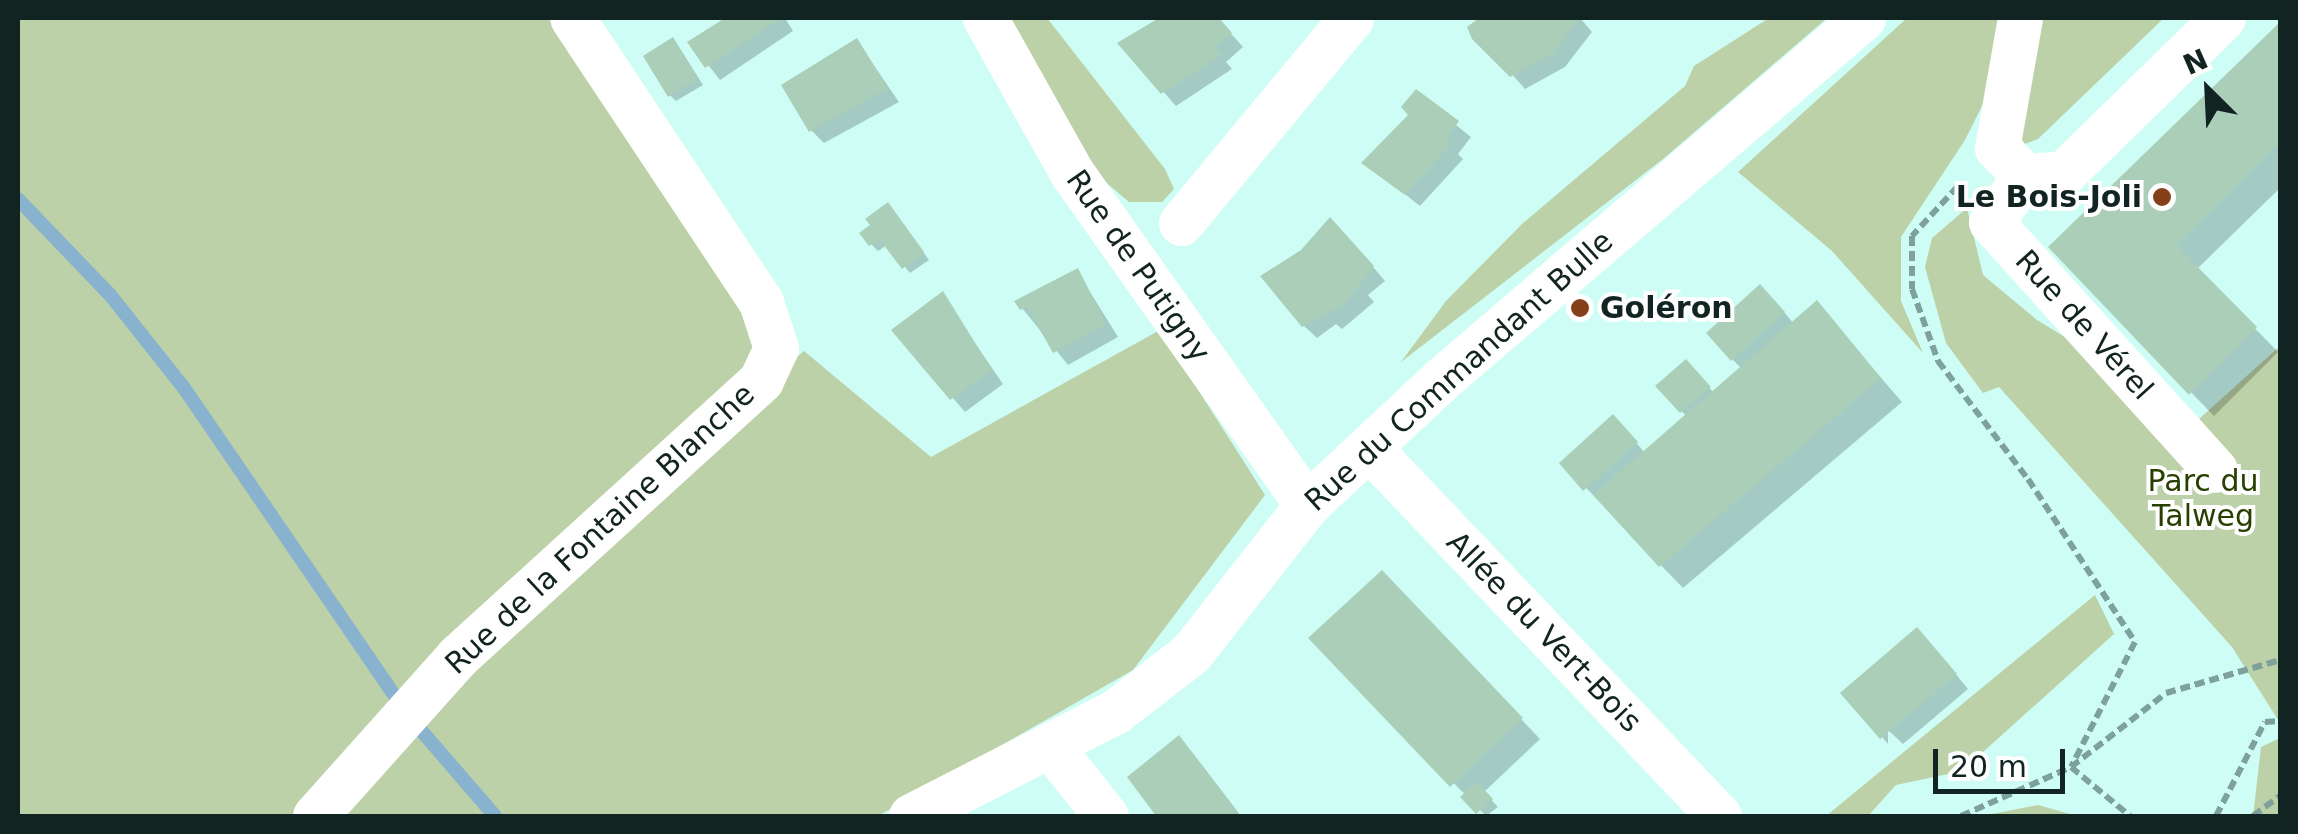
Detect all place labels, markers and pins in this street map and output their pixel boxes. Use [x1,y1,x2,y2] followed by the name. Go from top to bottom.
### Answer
[1956,179,2142,215] place label: Le Bois-Joli
[2151,186,2173,208] marker: Le Bois-Joli
[1600,290,1733,326] place label: Goléron
[1569,297,1591,319] marker: Goléron

